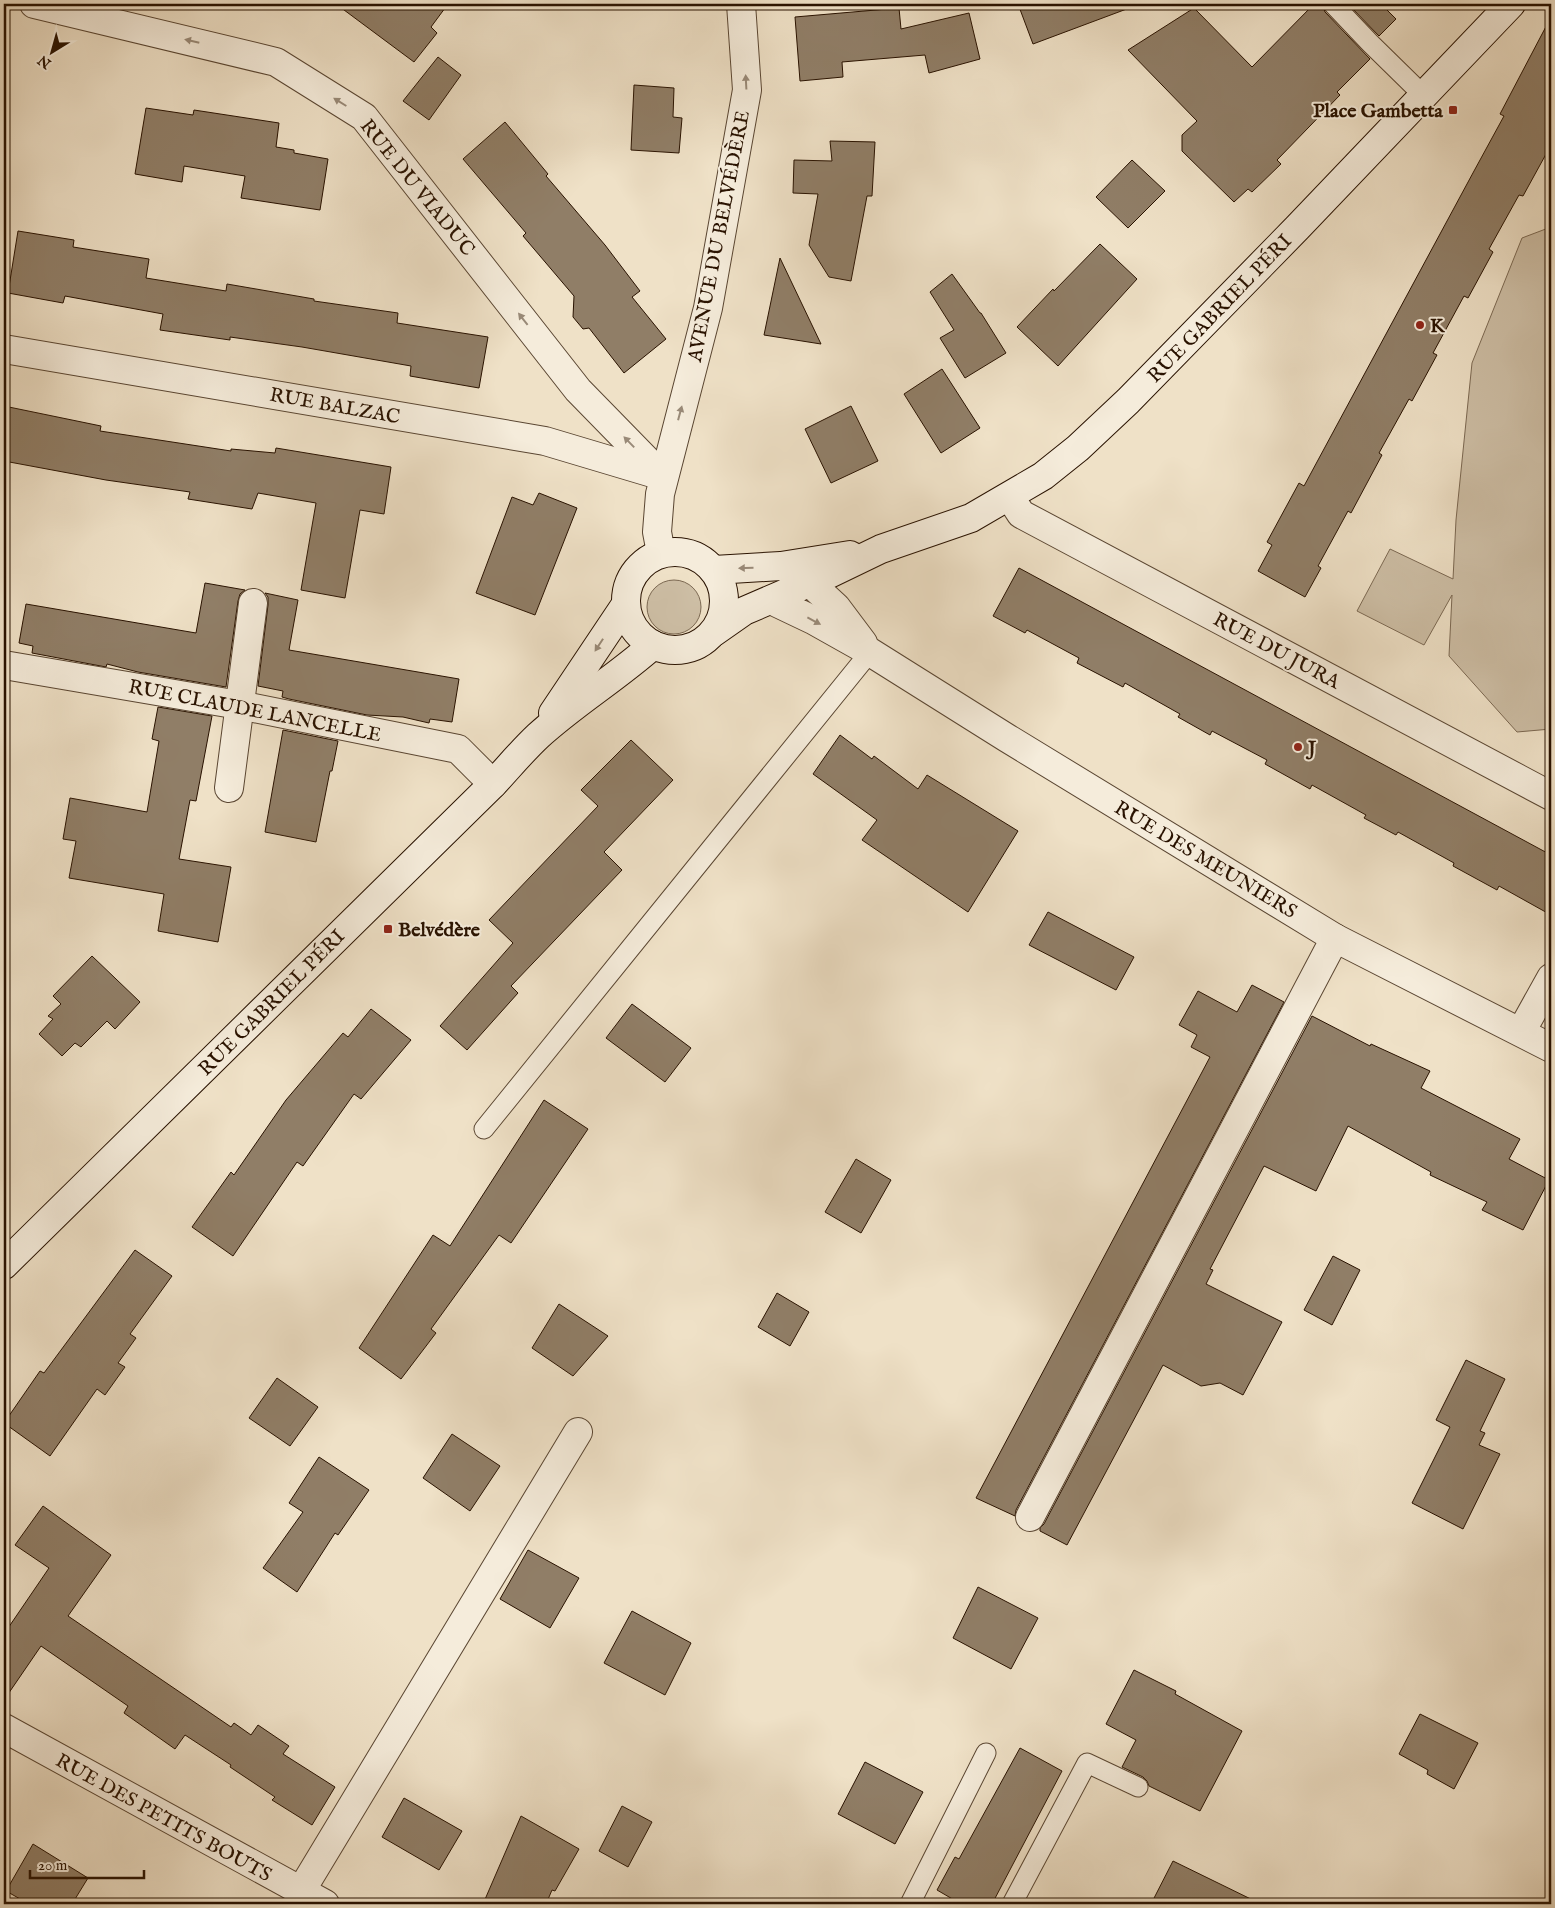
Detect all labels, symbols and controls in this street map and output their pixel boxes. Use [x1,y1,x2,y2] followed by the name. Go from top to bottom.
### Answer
[28,28,78,78] north arrow
[184,37,199,45] one-way arrow
[35,51,56,73] text: N
[742,74,750,90] one-way arrow
[334,97,347,107] one-way arrow
[1313,99,1443,124] place label: Place Gambetta
[1447,104,1459,116] marker: Place Gambetta
[683,108,756,365] street label: AVENUE DU BELVÉDÈRE
[354,114,480,261] street label: RUE DU VIADUC
[1143,229,1298,389] street label: RUE GABRIEL PÉRI
[517,313,528,326] one-way arrow
[1430,314,1446,339] place label: K
[1414,319,1426,331] marker: K
[267,383,402,430] street label: RUE BALZAC
[676,405,684,420] one-way arrow
[623,436,635,448] one-way arrow
[738,564,754,572] one-way arrow
[1208,607,1345,696] street label: RUE DU JURA
[807,617,822,625] one-way arrow
[594,638,604,652] one-way arrow
[126,675,383,748] street label: RUE CLAUDE LANCELLE
[1305,736,1317,761] place label: J
[1292,741,1304,753] marker: J
[1109,796,1301,925] street label: RUE DES MEUNIERS
[398,918,481,943] place label: Belvédère
[382,923,394,935] marker: Belvédère
[193,924,351,1082] street label: RUE GABRIEL PÉRI
[51,1748,276,1888] street label: RUE DES PETITS BOUTS
[30,1848,144,1880] scale bar
[38,1856,68,1875] text: 20 m

